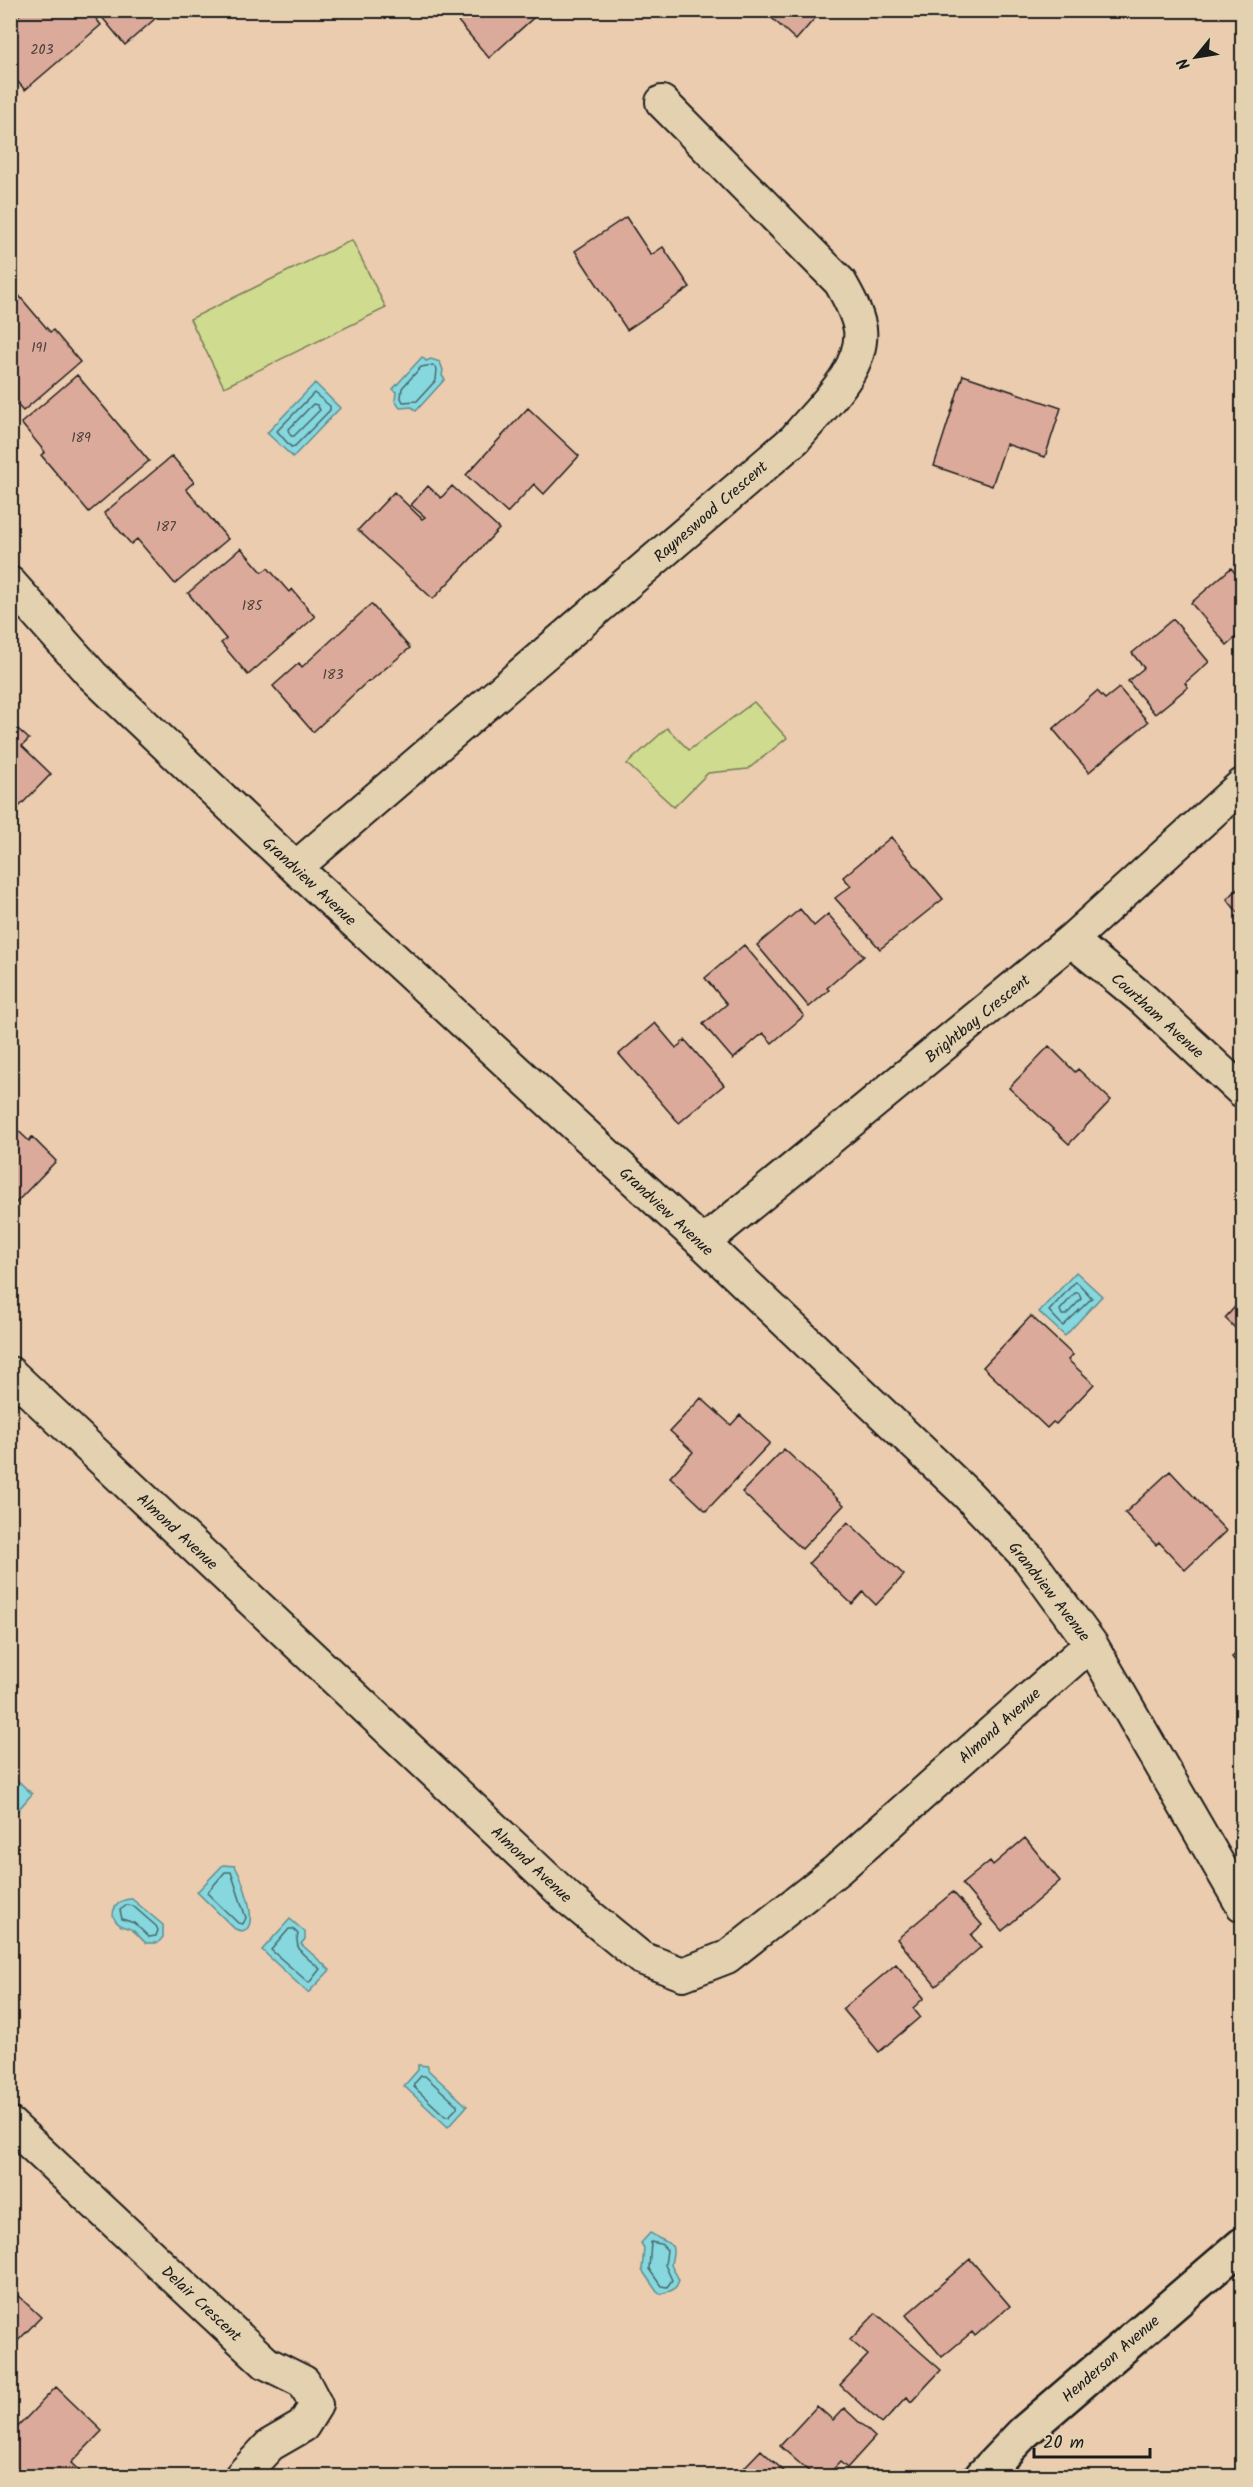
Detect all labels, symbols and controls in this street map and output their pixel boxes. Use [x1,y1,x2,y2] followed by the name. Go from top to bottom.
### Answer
[1166,27,1226,87] north arrow
[30,39,54,61] house number: 203
[1171,53,1198,74] text: N
[31,337,47,359] house number: 191
[71,427,91,449] house number: 189
[648,455,774,569] street label: Rayneswood Crescent
[156,516,176,538] house number: 187
[242,595,264,617] house number: 185
[323,664,343,686] house number: 183
[256,832,362,933] street label: Grandview Avenue
[1105,967,1209,1065] street label: Courtham Avenue
[920,968,1037,1070] street label: Brightbay Crescent
[613,1162,719,1263] street label: Grandview Avenue
[131,1488,223,1577] street label: Almond Avenue
[1002,1536,1096,1647] street label: Grandview Avenue
[953,1682,1047,1770] street label: Almond Avenue
[485,1821,577,1910] street label: Almond Avenue
[155,2260,248,2349] street label: Delair Crescent
[1056,2309,1166,2409] street label: Henderson Avenue
[1034,2421,1150,2459] scale bar
[1043,2429,1084,2458] text: 20 m

